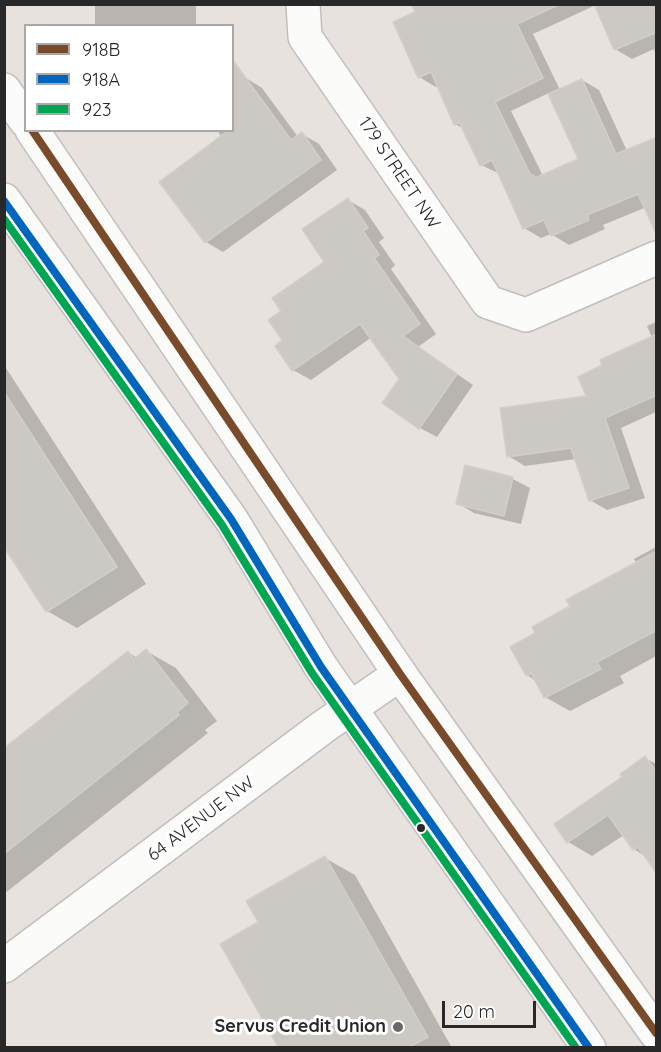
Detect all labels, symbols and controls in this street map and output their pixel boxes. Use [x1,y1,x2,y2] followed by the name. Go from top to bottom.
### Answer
[24,24,234,132] legend
[82,38,120,61] text: 918B
[82,68,120,91] text: 918A
[82,98,111,121] text: 923
[354,113,444,233] street label: 179 STREET NW
[143,772,259,866] street label: 64 AVENUE NW
[415,822,427,834] unlabelled marker
[445,989,540,1027] scale bar
[453,1000,495,1023] text: 20 m
[215,1016,386,1038] place label: Servus Credit Union
[391,1020,405,1034] marker: Servus Credit Union

